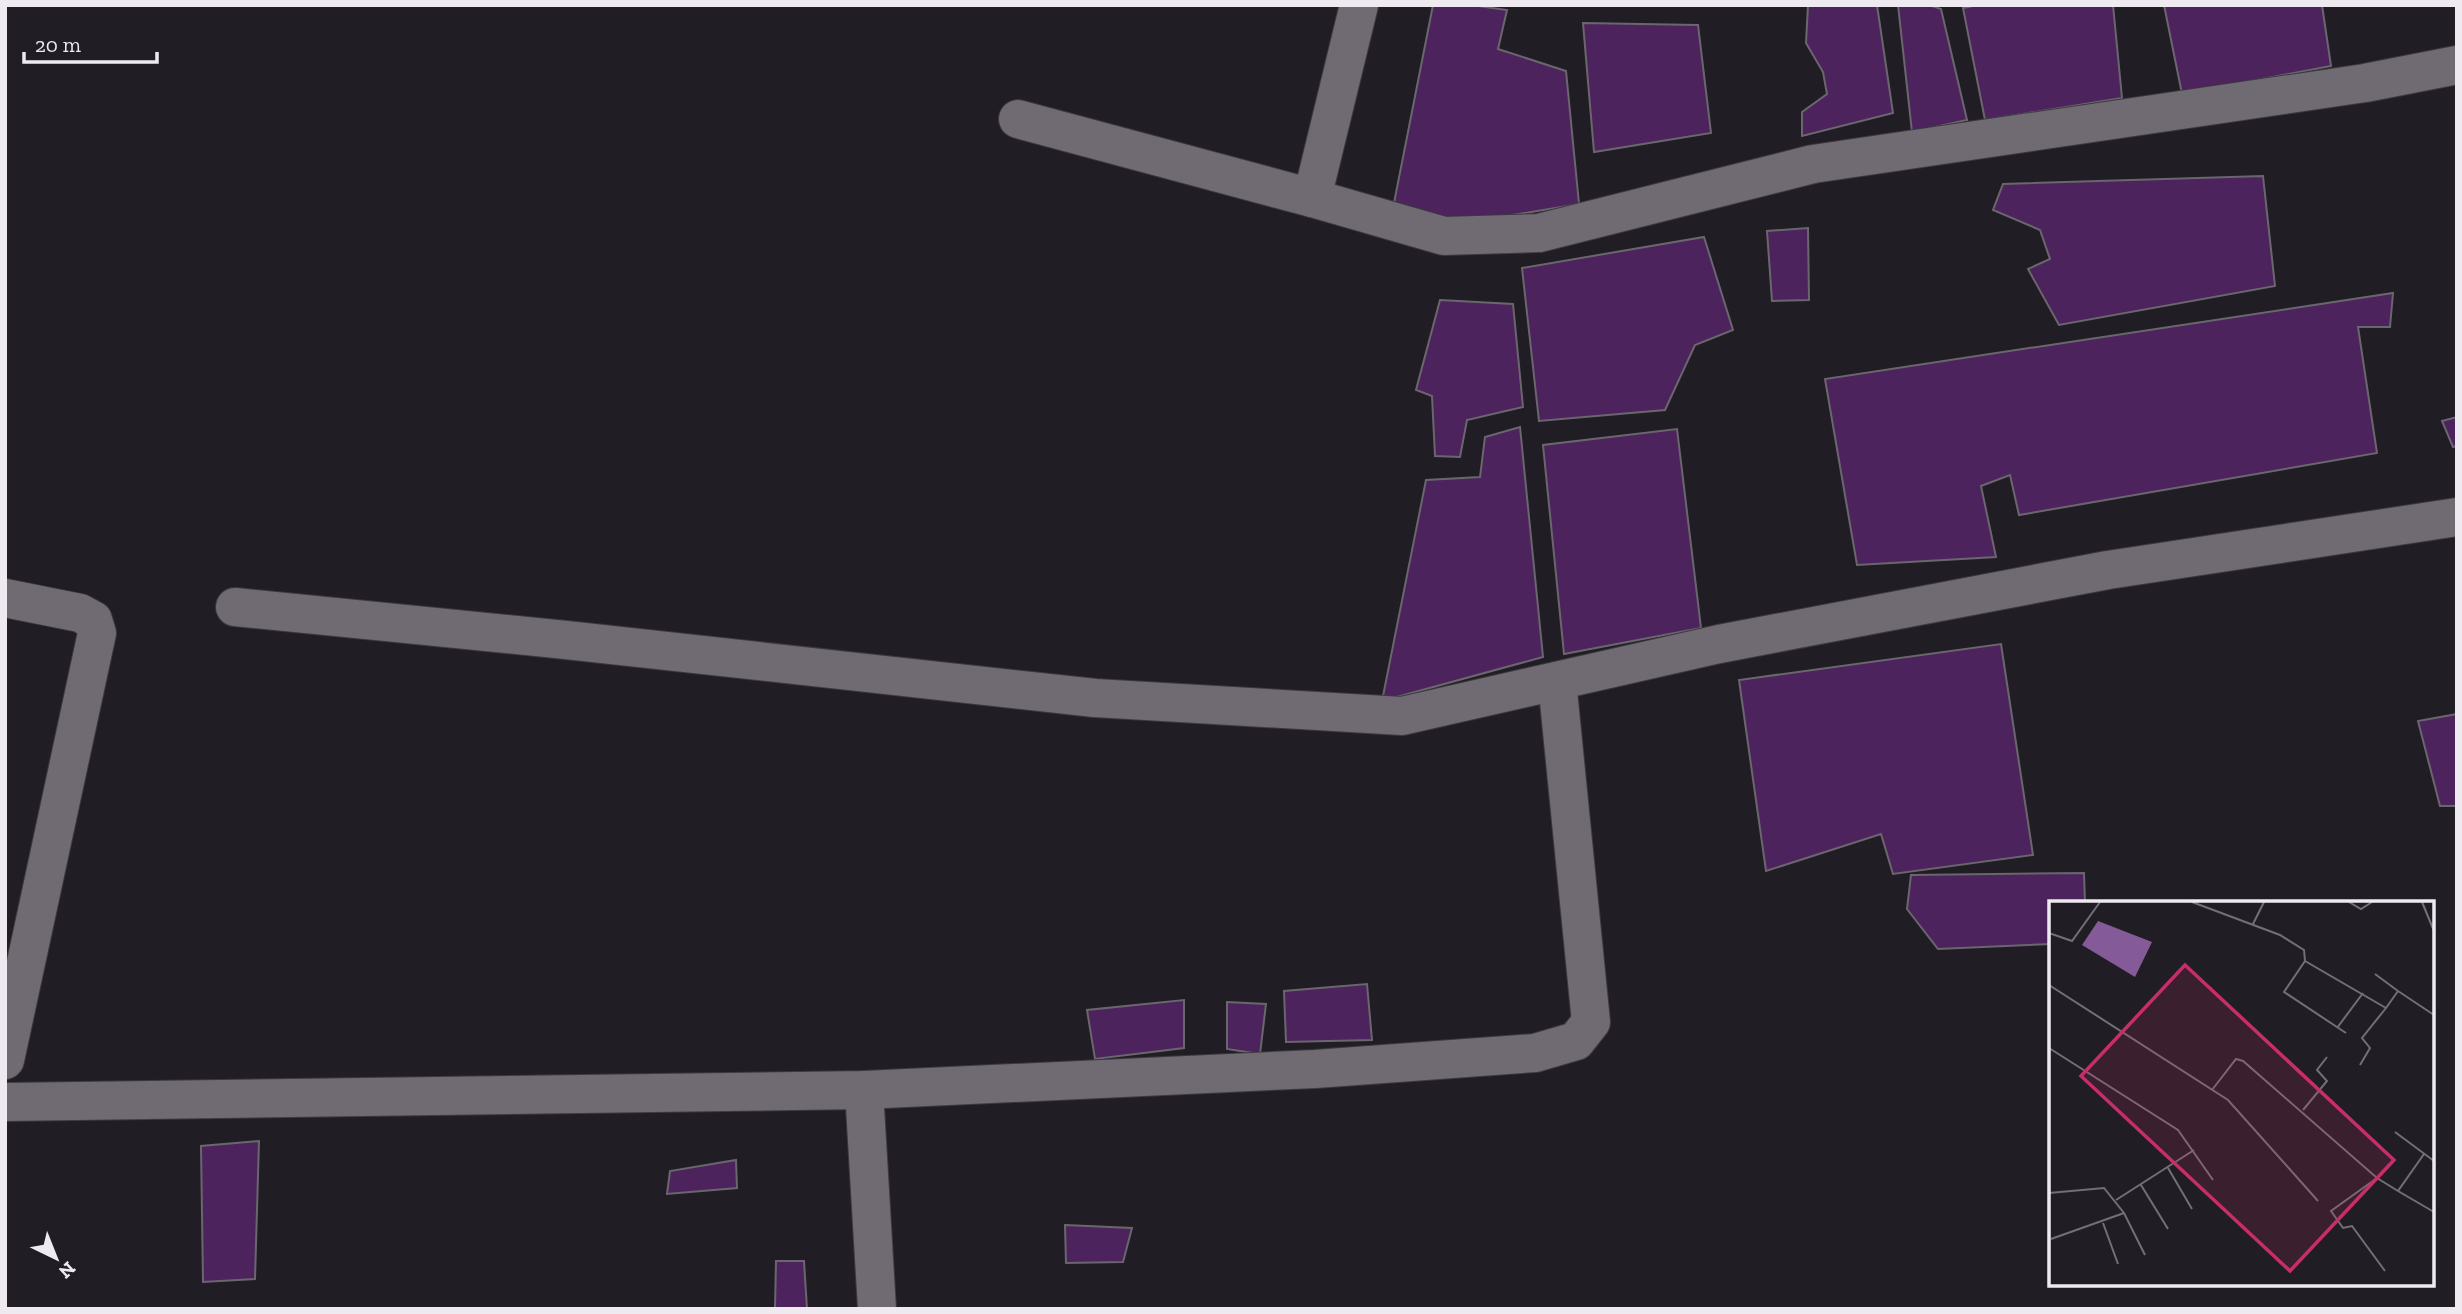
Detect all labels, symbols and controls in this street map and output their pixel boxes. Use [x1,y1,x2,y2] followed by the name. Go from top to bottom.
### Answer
[24,21,158,65] scale bar
[35,32,81,57] text: 20 m
[2049,901,2434,1286] inset map
[21,1223,91,1293] north arrow
[54,1257,80,1283] text: N

